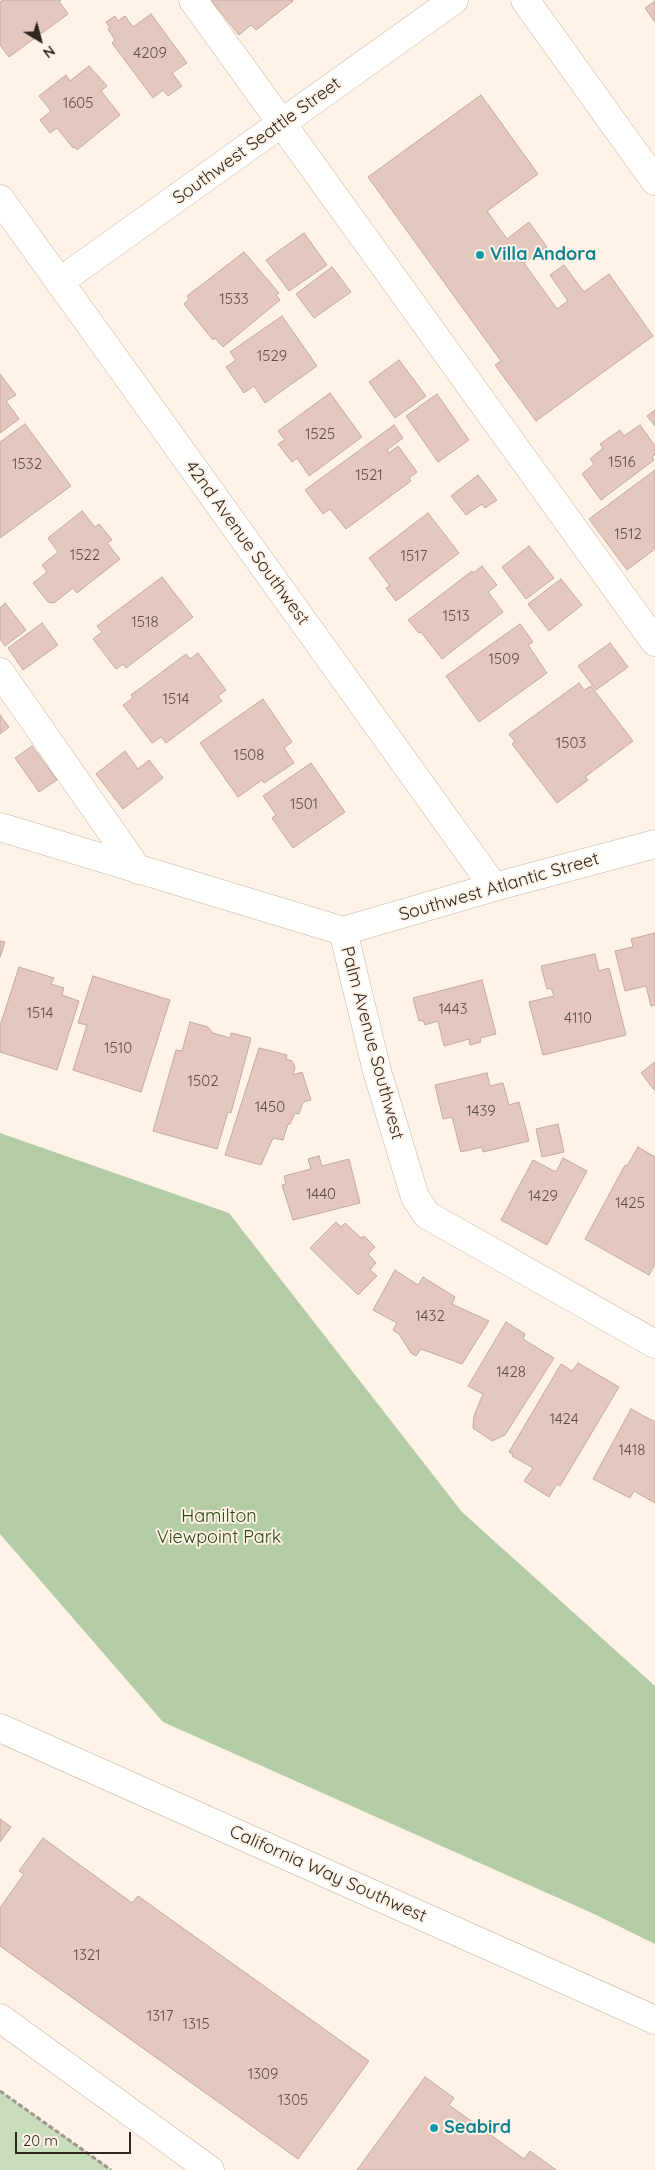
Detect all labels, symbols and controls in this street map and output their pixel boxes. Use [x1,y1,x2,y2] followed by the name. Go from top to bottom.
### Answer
[15,15,65,65] north arrow
[40,42,59,62] text: N
[133,44,167,62] house number: 4209
[169,73,345,209] street label: Southwest Seattle Street
[63,94,93,112] house number: 1605
[490,244,596,266] place label: Villa Andora
[474,249,486,261] marker: Villa Andora
[219,290,249,308] house number: 1533
[257,347,287,365] house number: 1529
[305,425,335,443] house number: 1525
[608,453,636,471] house number: 1516
[12,455,42,473] house number: 1532
[180,457,314,629] street label: 42nd Avenue Southwest
[355,466,383,484] house number: 1521
[614,525,642,543] house number: 1512
[70,546,100,564] house number: 1522
[401,547,427,565] house number: 1517
[442,607,470,625] house number: 1513
[131,613,159,631] house number: 1518
[488,650,520,668] house number: 1509
[163,690,189,708] house number: 1514
[556,734,586,752] house number: 1503
[234,746,264,764] house number: 1508
[290,795,318,813] house number: 1501
[396,848,602,926] street label: Southwest Atlantic Street
[336,944,408,1142] street label: Palm Avenue Southwest
[439,1000,467,1018] house number: 1443
[27,1004,53,1022] house number: 1514
[564,1009,592,1027] house number: 4110
[104,1039,132,1057] house number: 1510
[188,1072,218,1090] house number: 1502
[255,1098,285,1116] house number: 1450
[466,1102,496,1120] house number: 1439
[306,1185,336,1203] house number: 1440
[528,1187,558,1205] house number: 1429
[615,1194,645,1212] house number: 1425
[415,1307,445,1325] house number: 1432
[496,1363,526,1381] house number: 1428
[549,1410,579,1428] house number: 1424
[619,1441,645,1459] house number: 1418
[157,1506,281,1548] park label: Hamilton Viewpoint Park
[226,1821,430,1927] street label: California Way Southwest
[73,1946,101,1964] house number: 1321
[147,2007,173,2025] house number: 1317
[182,2015,210,2033] house number: 1315
[248,2065,278,2083] house number: 1309
[278,2091,308,2109] house number: 1305
[444,2117,511,2139] place label: Seabird
[18,2122,134,2154] scale bar
[428,2122,440,2134] marker: Seabird
[23,2131,58,2150] text: 20 m

